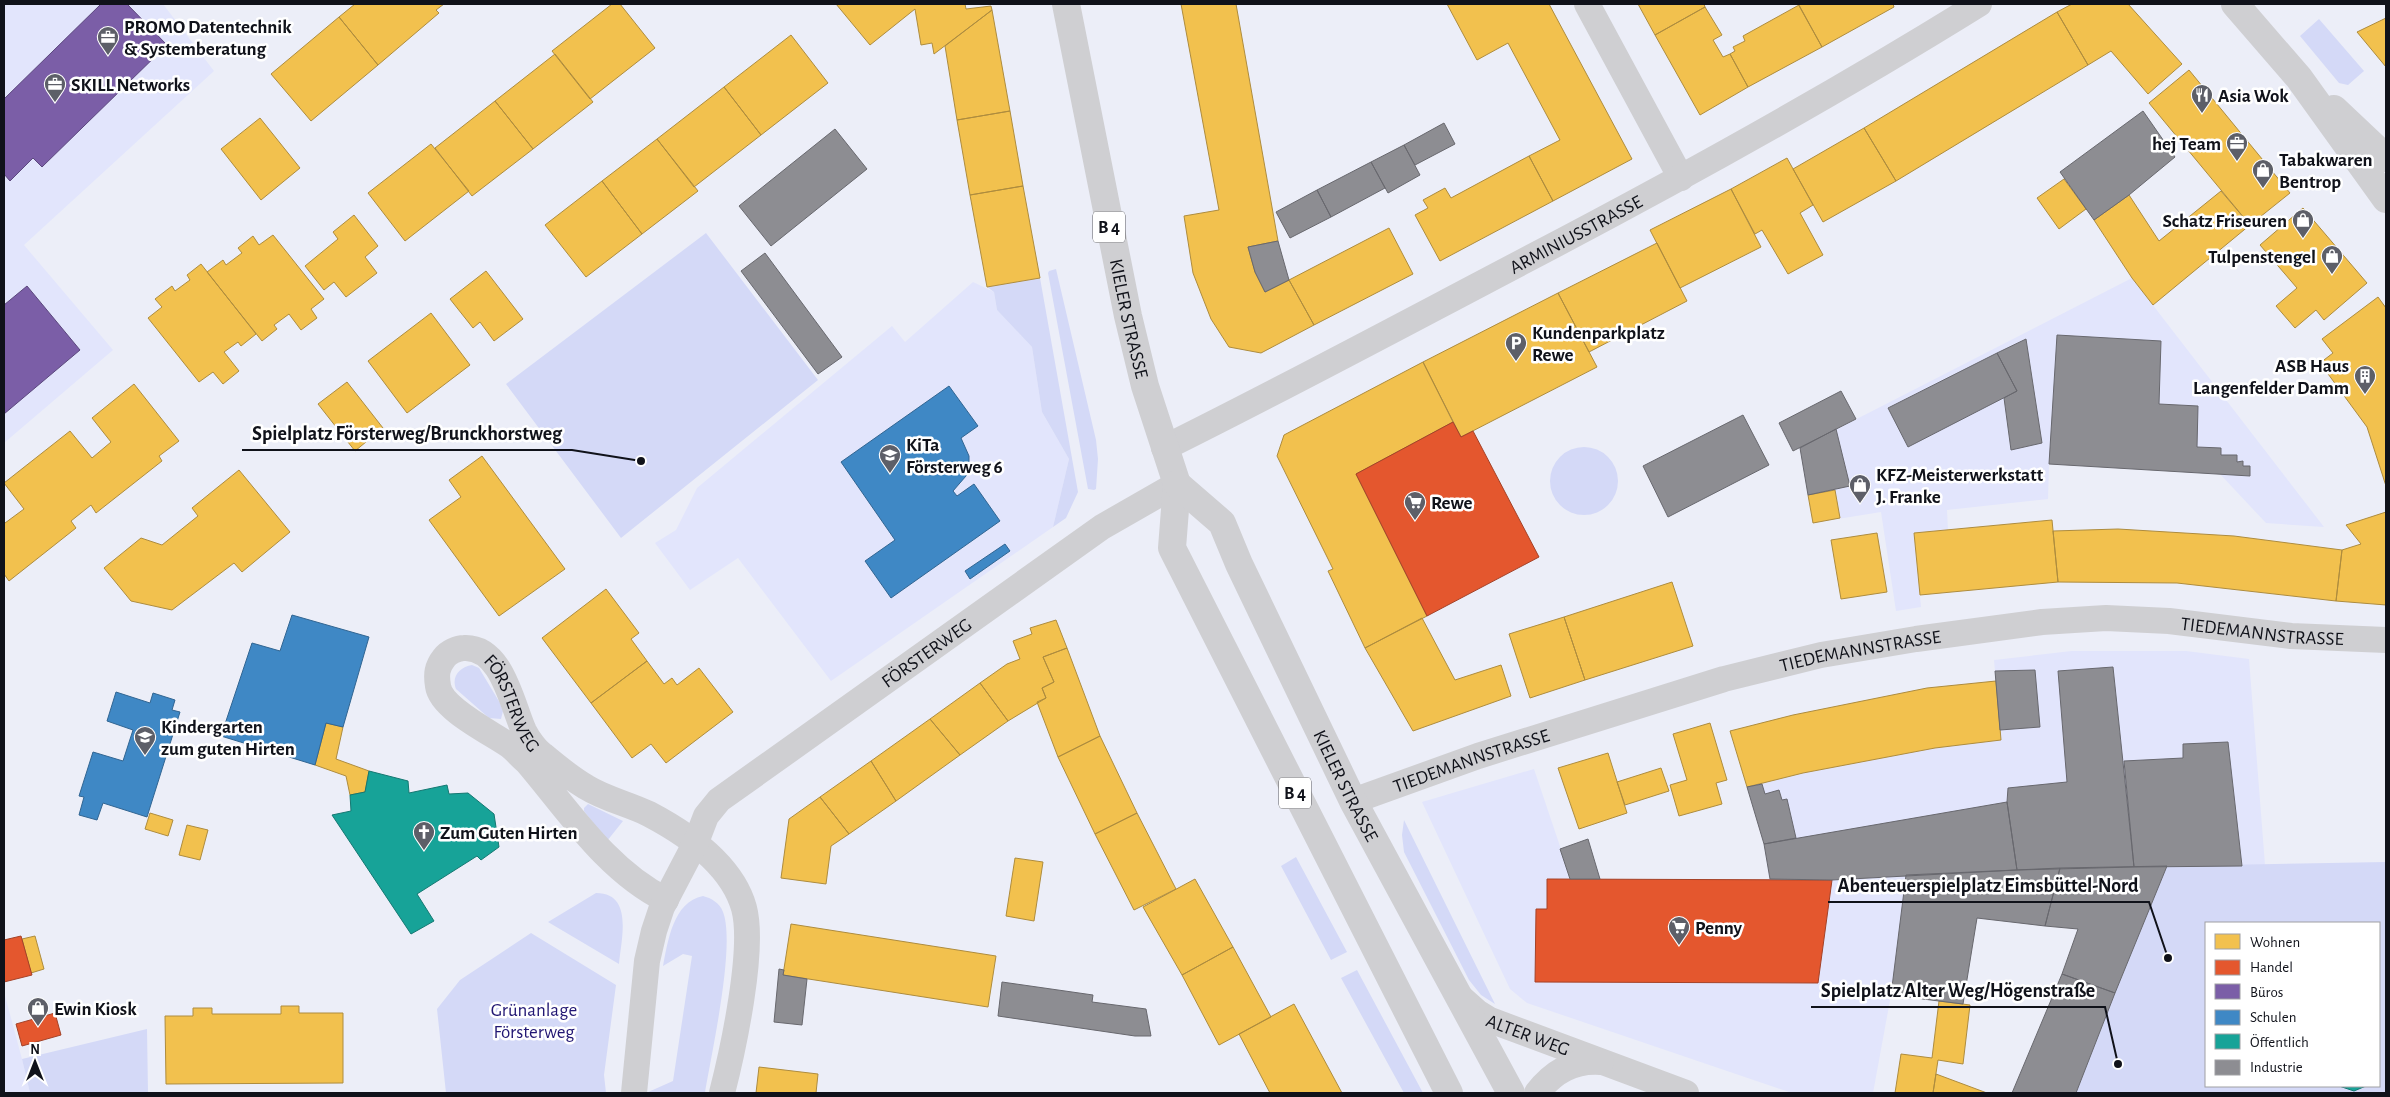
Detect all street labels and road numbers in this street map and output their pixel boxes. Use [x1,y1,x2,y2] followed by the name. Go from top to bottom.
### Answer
[1507,192,1646,278] street label: ARMINIUSSTRASSE
[1093,212,1125,242] road number: B 4
[1106,257,1151,381] street label: KIELER STRASSE
[879,615,975,692] street label: FÖRSTERWEG
[2180,615,2344,649] street label: TIEDEMANNSTRASSE
[1778,628,1942,676] street label: TIEDEMANNSTRASSE
[480,651,543,756] street label: FÖRSTERWEG
[1391,726,1552,797] street label: TIEDEMANNSTRASSE
[1309,727,1381,845] street label: KIELER STRASSE
[1279,778,1311,808] road number: B 4
[1483,1011,1572,1060] street label: ALTER WEG

